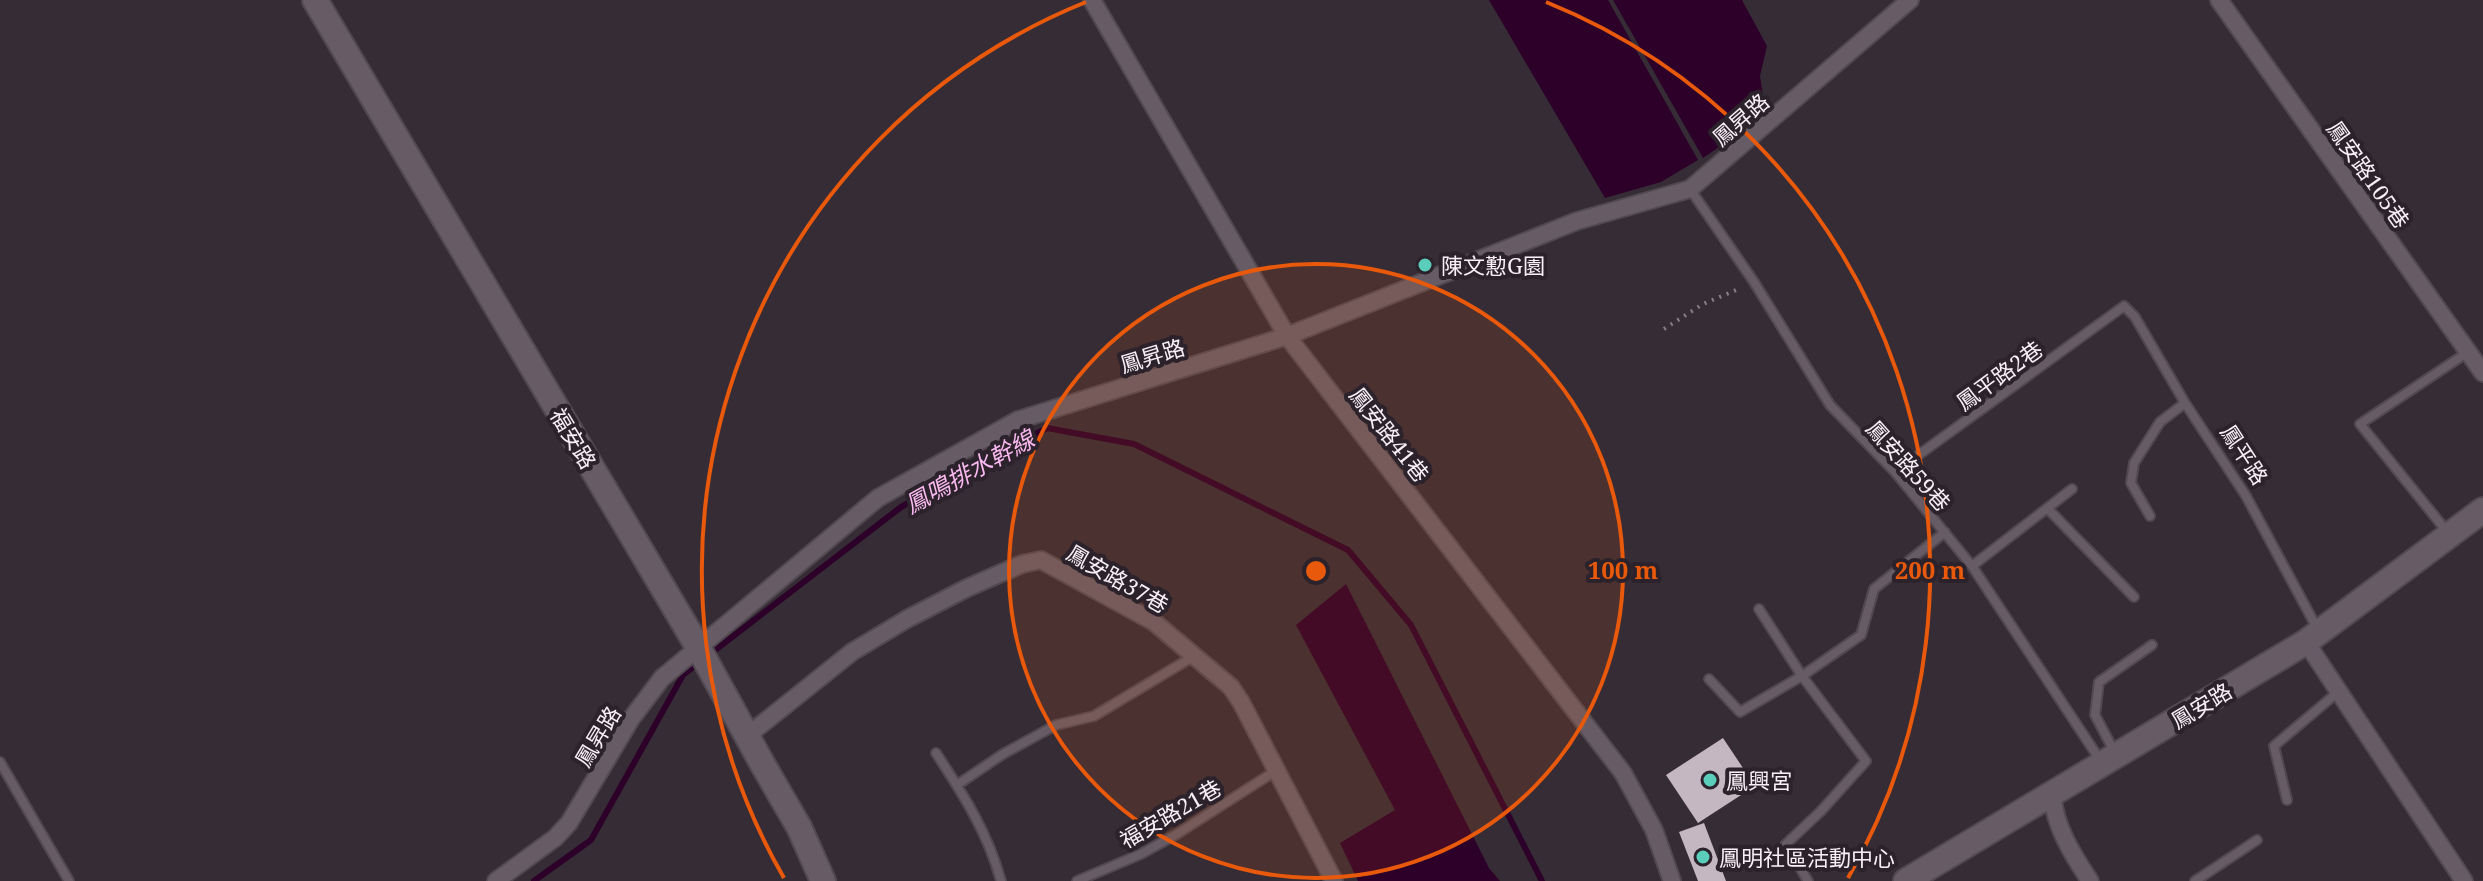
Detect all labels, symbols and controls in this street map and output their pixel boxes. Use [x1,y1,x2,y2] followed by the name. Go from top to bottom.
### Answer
[1705,86,1775,152] street label: 鳳昇路
[2321,114,2417,234] street label: 鳳安路105巷
[1441,250,1545,280] place label: 陳文懃G園
[1416,256,1434,274] marker: 陳文懃G園
[1116,331,1188,379] street label: 鳳昇路
[1950,333,2048,417] street label: 鳳平路2巷
[1344,380,1436,488] street label: 鳳安路41巷
[544,402,604,474] street label: 福安路
[1860,413,1958,517] street label: 鳳安路59巷
[2214,418,2276,490] street label: 鳳平路
[898,420,1043,520] water label: 鳳鳴排水幹線
[1062,537,1174,619] street label: 鳳安路37巷
[1588,553,1659,586] text: 100 m
[1895,553,1966,586] text: 200 m
[1302,557,1330,585] centre of rings
[2165,675,2237,735] street label: 鳳安路
[567,700,627,772] street label: 鳳昇路
[1726,765,1792,795] place label: 鳳興宮
[1701,771,1719,789] marker: 鳳興宮
[1114,772,1226,854] street label: 福安路21巷
[1719,842,1895,872] place label: 鳳明社區活動中心
[1694,848,1712,866] marker: 鳳明社區活動中心

